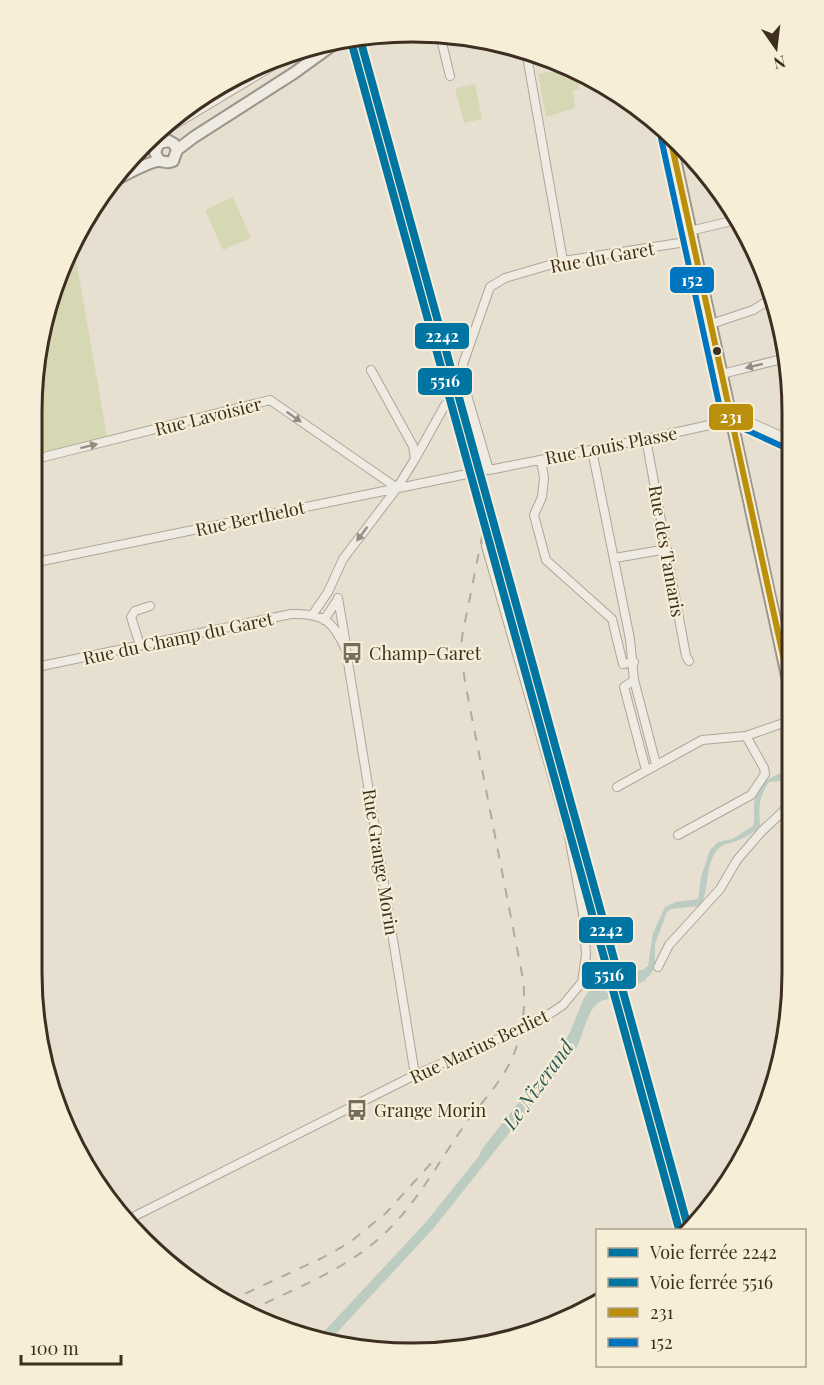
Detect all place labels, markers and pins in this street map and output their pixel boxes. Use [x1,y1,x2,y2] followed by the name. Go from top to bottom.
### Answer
[711,345,723,357] unlabelled marker
[340,641,364,665] bus stop icon: Champ-Garet
[369,641,482,665] place label: Champ-Garet
[345,1098,369,1122] bus stop icon: Grange Morin
[374,1098,487,1122] place label: Grange Morin

